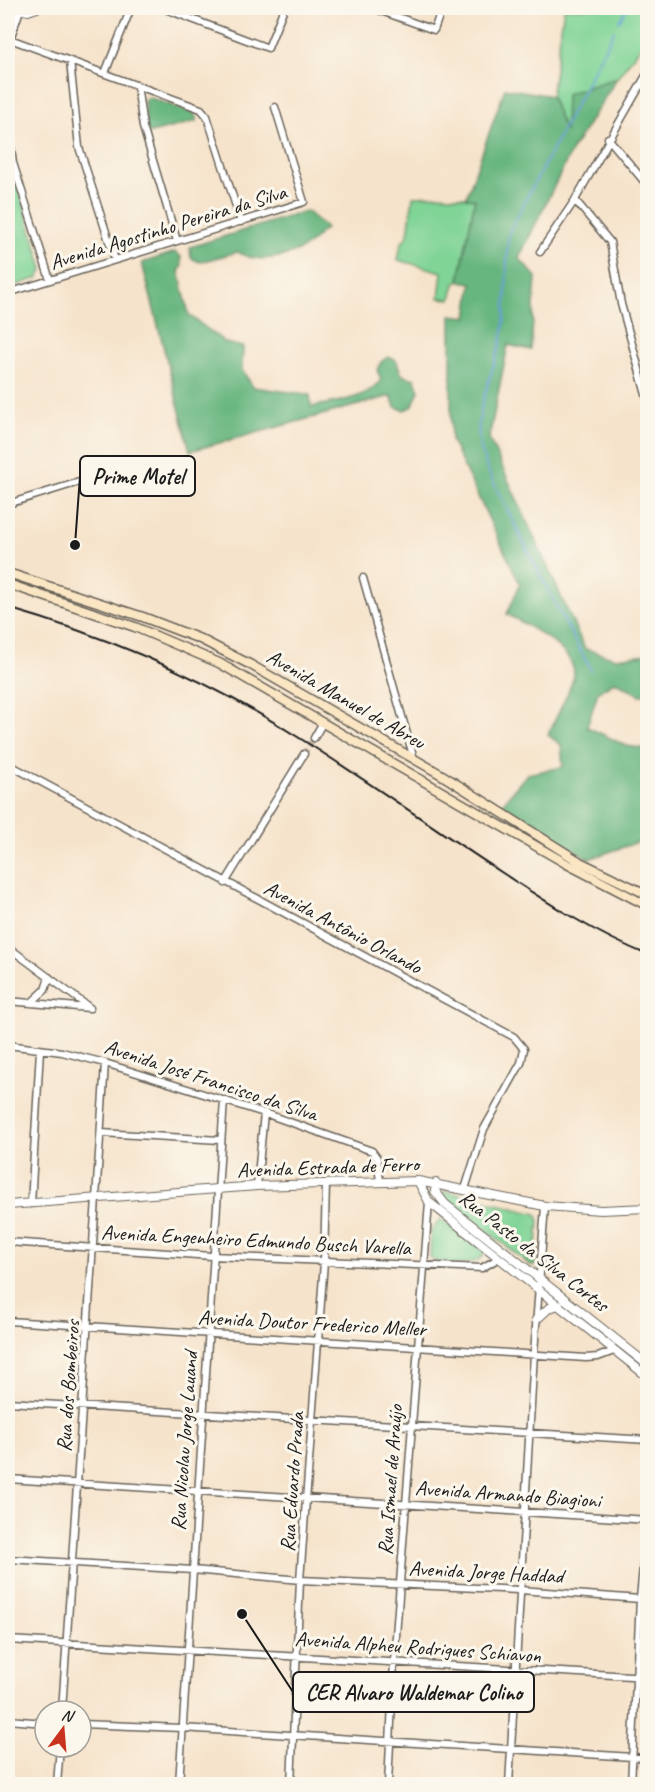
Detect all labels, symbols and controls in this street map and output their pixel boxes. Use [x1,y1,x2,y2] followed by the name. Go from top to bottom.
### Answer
[47,178,291,275] street label: Avenida Agostinho Pereira da Silva
[80,456,195,496] callout: Prime Motel
[92,463,188,491] text: Prime Motel
[262,643,431,755] street label: Avenida Manuel de Abreu
[260,874,428,980] street label: Avenida Antônio Orlando
[101,1033,323,1127] street label: Avenida José Francisco da Silva
[237,1151,422,1183] street label: Avenida Estrada de Ferro
[454,1185,615,1319] street label: Rua Pasto da Silva Cortes
[101,1219,413,1261] street label: Avenida Engenheiro Edmundo Busch Varella
[197,1304,428,1342] street label: Avenida Doutor Frederico Meller
[50,1317,86,1453] street label: Rua dos Bombeiros
[165,1347,203,1531] street label: Rua Nicolau Jorge Lauand
[372,1402,408,1556] street label: Rua Ismael de Araújo
[274,1410,310,1553] street label: Rua Eduardo Prada
[414,1475,605,1514] street label: Avenida Armando Biagioni
[408,1555,568,1589] street label: Avenida Jorge Haddad
[294,1625,542,1669] street label: Avenida Alpheu Rodrigues Schiavon
[293,1672,534,1712] callout: CER Alvaro Waldemar Colino
[306,1679,524,1707] text: CER Alvaro Waldemar Colino
[33,1699,93,1759] north arrow
[59,1705,77,1727] text: N

